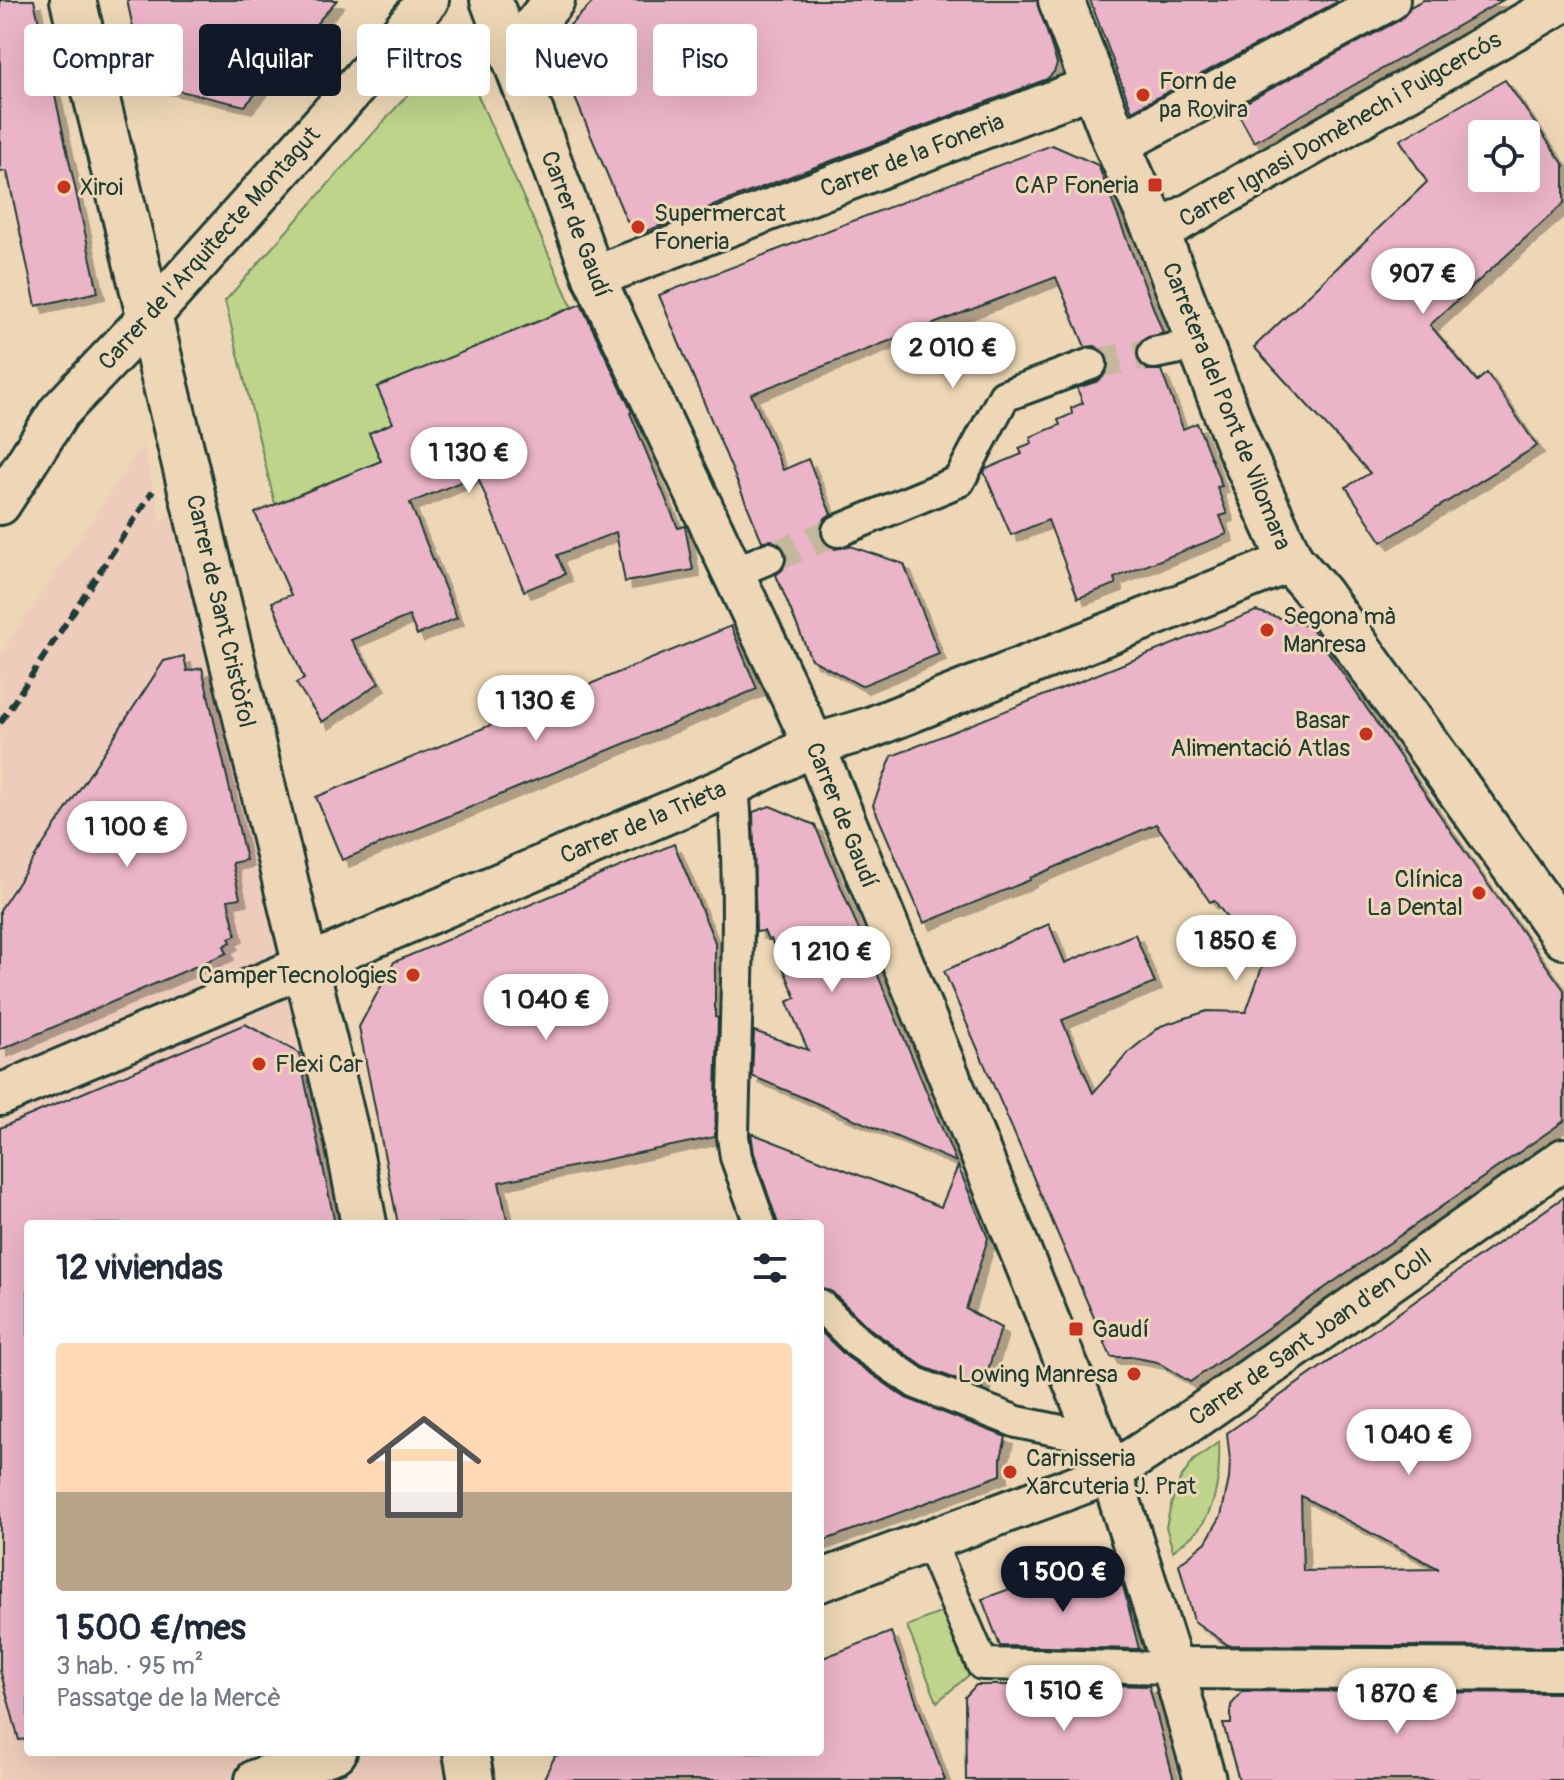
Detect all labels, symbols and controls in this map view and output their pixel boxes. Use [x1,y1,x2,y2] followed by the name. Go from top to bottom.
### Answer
[24,24,183,96] chip: Comprar
[199,24,341,96] chip: Alquilar
[357,24,490,96] chip: Filtros
[506,24,637,96] chip: Nuevo
[653,24,757,96] chip: Piso
[1174,25,1507,234] street label: Carrer Ignasi Domènech i Puigcercós
[1159,67,1248,124] place label: Forn de pa Rovira
[1134,86,1152,104] marker: Forn de pa Rovira
[816,107,1008,204] street label: Carrer de la Foneria
[92,120,327,376] street label: Carrer de l'Arquitecte Montagut
[1468,120,1540,192] map controls
[1468,120,1540,192] button: locate
[534,147,617,301] street label: Carrer de Gaudí
[1015,171,1139,200] place label: CAP Foneria
[80,173,123,202] place label: Xiroi
[1146,176,1164,194] marker: CAP Foneria
[55,178,73,196] marker: Xiroi
[654,199,786,256] place label: Supermercat Foneria
[629,218,647,236] marker: Supermercat Foneria
[1367,248,1479,316] pin: 907 €
[1155,258,1298,554] street label: Carretera del Pont de Vilomara
[1389,258,1457,290] text: 907 €
[879,322,1027,390] pin: 2 010 €
[909,332,997,364] text: 2 010 €
[395,427,543,495] pin: 1 130 €
[428,437,510,469] text: 1 130 €
[180,492,261,730] street label: Carrer de Sant Cristòfol
[1283,602,1396,659] place label: Segona mà Manresa
[1258,621,1276,639] marker: Segona mà Manresa
[462,675,610,743] pin: 1 130 €
[495,685,577,717] text: 1 130 €
[1171,706,1350,763] place label: Basar Alimentació Atlas
[1357,725,1375,743] marker: Basar Alimentació Atlas
[799,738,884,892] street label: Carrer de Gaudí
[556,774,731,870] street label: Carrer de la Trieta
[53,801,201,869] pin: 1 100 €
[85,811,169,843] text: 1 100 €
[1367,865,1463,922] place label: Clínica La Dental
[1470,884,1488,902] marker: Clínica La Dental
[1162,915,1310,983] pin: 1 850 €
[1194,925,1278,957] text: 1 850 €
[758,926,906,994] pin: 1 210 €
[791,936,873,968] text: 1 210 €
[198,961,397,990] place label: CamperTecnologies
[404,966,422,984] marker: CamperTecnologies
[472,974,620,1042] pin: 1 040 €
[501,984,591,1016] text: 1 040 €
[275,1050,363,1079] place label: Flexi Car
[250,1055,268,1073] marker: Flexi Car
[1183,1243,1437,1432] street label: Carrer de Sant Joan d'en Coll
[748,1246,792,1290] icon: filters
[56,1247,222,1290] text: 12 viviendas
[1092,1315,1149,1344] place label: Gaudí
[1067,1320,1085,1338] marker: Gaudí
[958,1360,1118,1389] place label: Lowing Manresa
[1125,1365,1143,1383] marker: Lowing Manresa
[352,1395,496,1539] icon: home
[1335,1409,1483,1477] pin: 1 040 €
[1364,1419,1454,1451] text: 1 040 €
[1026,1444,1197,1501] place label: Carnisseria Xarcuteria J. Prat
[1001,1463,1019,1481] marker: Carnisseria Xarcuteria J. Prat
[989,1546,1137,1614] pin: 1 500 €
[1019,1556,1107,1588] text: 1 500 €
[56,1607,246,1650] text: 1 500 €/mes
[56,1650,204,1682] text: 3 hab. · 95 m²
[990,1665,1138,1733] pin: 1 510 €
[1323,1668,1471,1736] pin: 1 870 €
[1024,1675,1104,1707] text: 1 510 €
[1355,1678,1439,1710] text: 1 870 €
[56,1682,281,1714] text: Passatge de la Mercè

